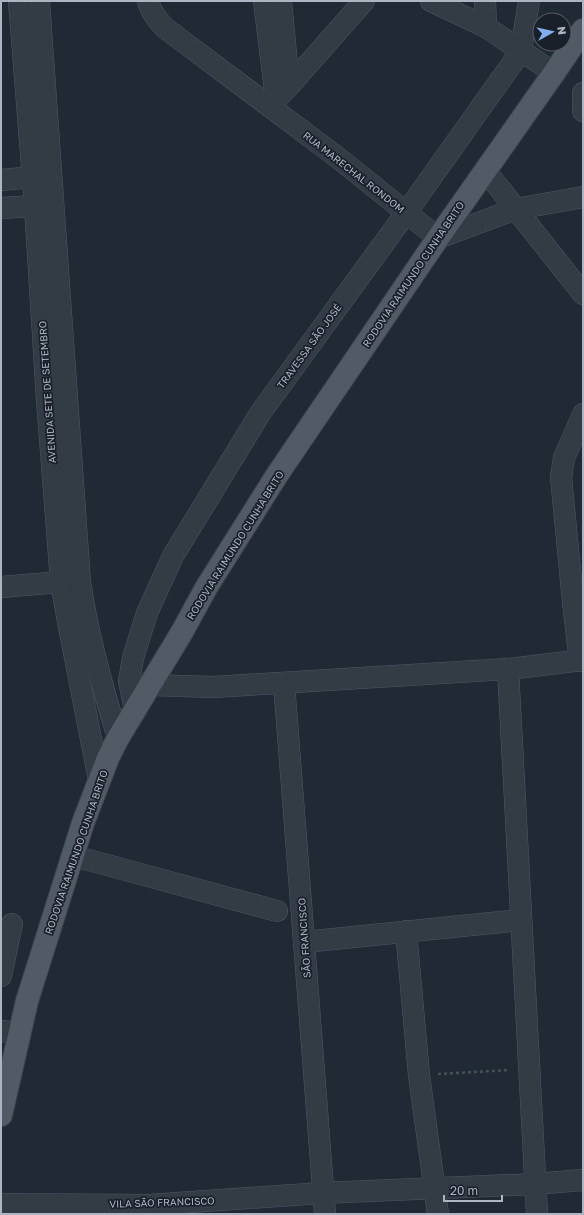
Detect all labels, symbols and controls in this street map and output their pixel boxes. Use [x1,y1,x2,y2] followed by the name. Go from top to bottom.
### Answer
[532,12,572,52] north arrow
[555,25,569,36] text: N
[301,129,407,215] street label: RUA MARECHAL RONDOM
[360,199,466,349] street label: RODOVIA RAIMUNDO CUNHA BRITO
[274,301,344,391] street label: TRAVESSA SÃO JOSÉ
[36,320,58,464] street label: AVENIDA SETE DE SETEMBRO
[184,468,286,622] street label: RODOVIA RAIMUNDO CUNHA BRITO
[42,768,110,936] street label: RODOVIA RAIMUNDO CUNHA BRITO
[295,898,313,978] street label: SÃO FRANCISCO
[444,1177,502,1203] scale bar
[450,1183,478,1198] text: 20 m
[109,1194,215,1210] street label: VILA SÃO FRANCISCO

